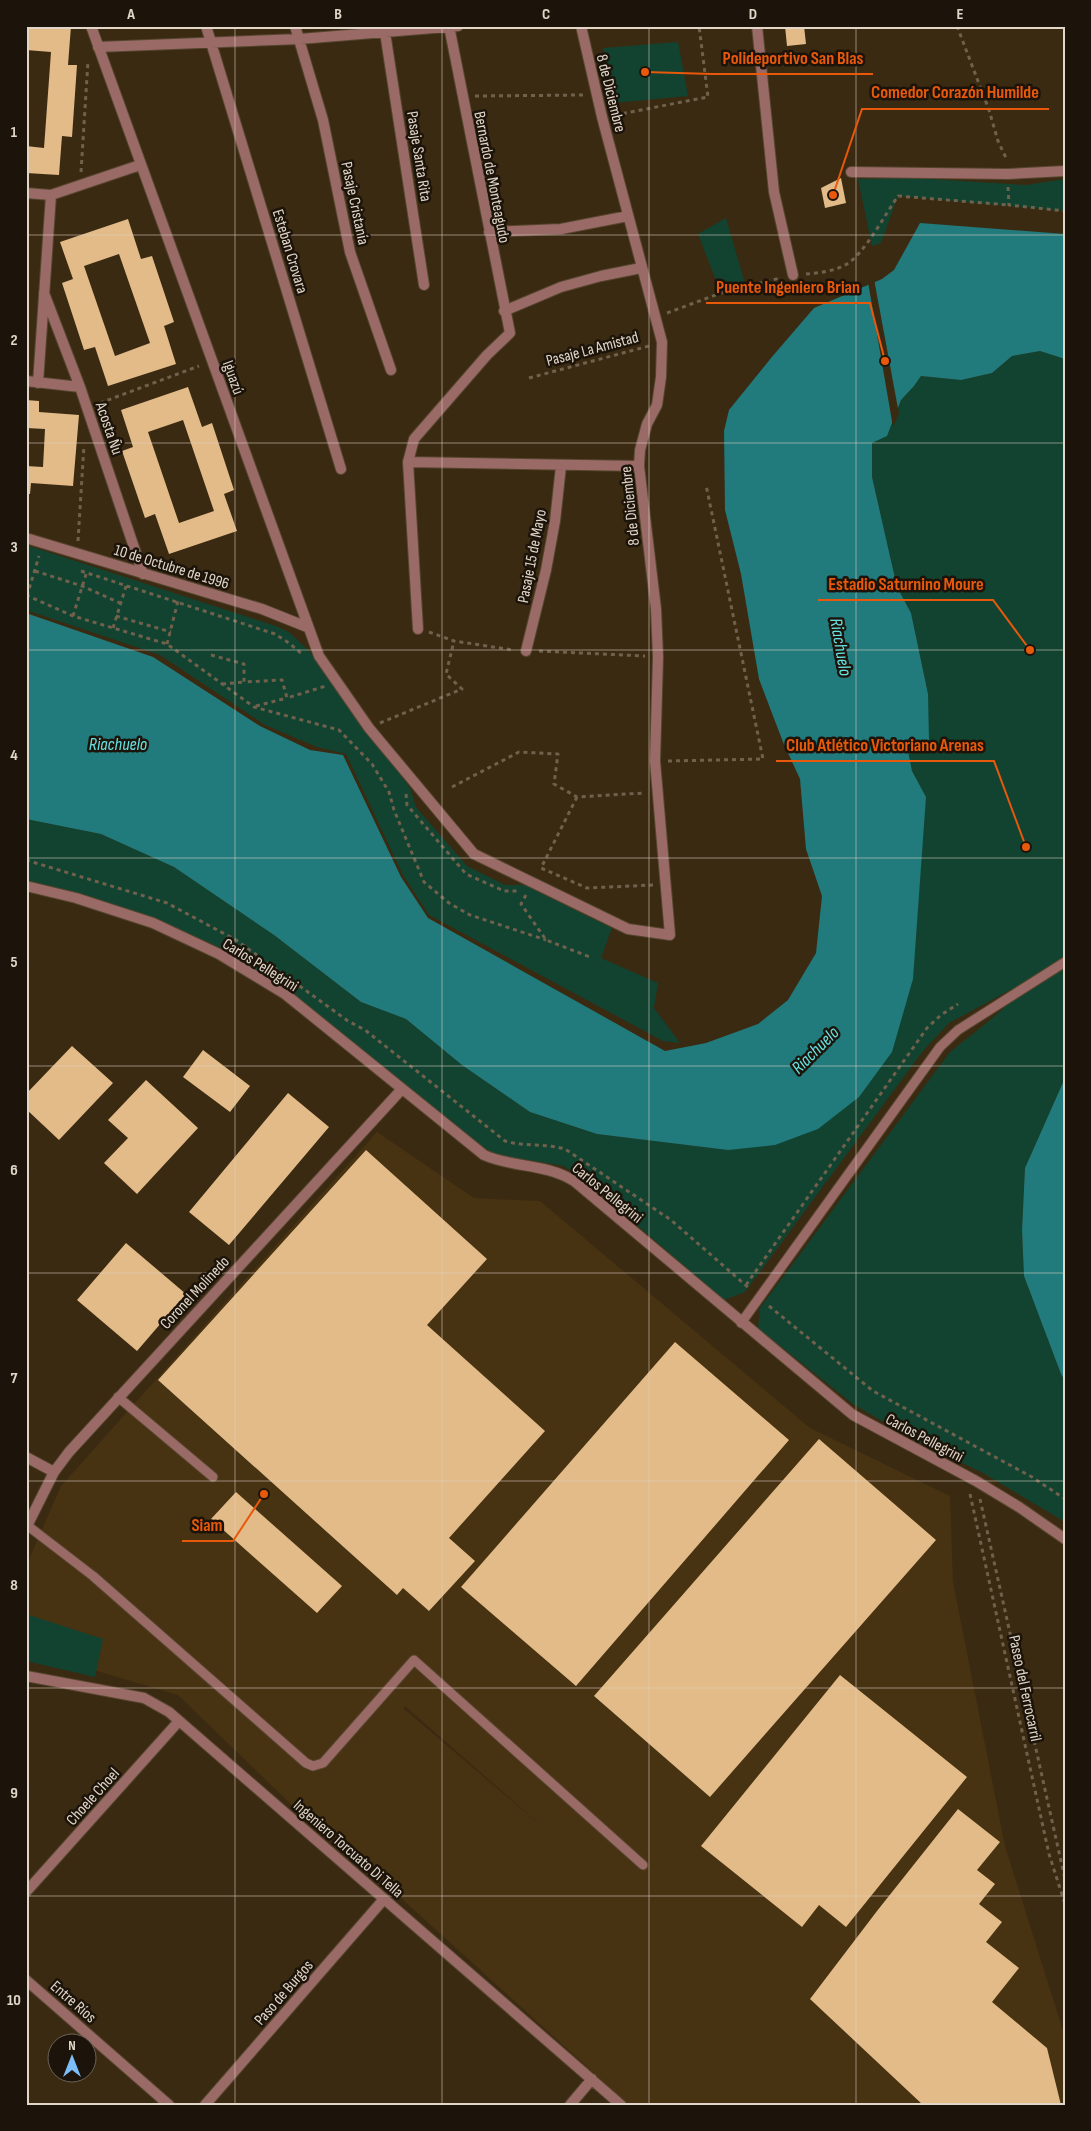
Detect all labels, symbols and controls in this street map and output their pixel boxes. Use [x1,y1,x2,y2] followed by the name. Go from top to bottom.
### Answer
[126,5,135,24] text: A
[334,5,342,24] text: B
[542,5,550,24] text: C
[749,5,757,24] text: D
[957,5,964,24] text: E
[712,41,873,74] callout: Polideportivo San Blas
[723,48,864,69] text: Polideportivo San Blas
[592,52,629,134] street label: 8 de Diciembre
[862,76,1049,109] callout: Comedor Corazón Humilde
[871,82,1039,103] text: Comedor Corazón Humilde
[402,110,435,203] street label: Pasaje Santa Rita
[469,110,514,245] street label: Bernardo de Monteagudo
[11,123,18,142] text: 1
[336,160,373,247] street label: Pasaje Cristanía
[268,207,311,296] street label: Esteban Crovara
[706,270,870,303] callout: Puente Ingeniero Brian
[716,277,860,298] text: Puente Ingeniero Brian
[544,328,641,371] street label: Pasaje La Amistad
[10,331,18,350] text: 2
[218,358,247,397] street label: Iguazú
[90,399,126,457] street label: Acosta Ñu
[617,465,644,546] street label: 8 de Diciembre
[514,508,551,605] street label: Pasaje 15 de Mayo
[10,538,18,557] text: 3
[112,541,231,594] street label: 10 de Octubre de 1996
[818,567,993,600] callout: Estadio Saturnino Moure
[828,574,984,595] text: Estadio Saturnino Moure
[825,617,856,678] water label: Riachuelo
[776,728,994,761] callout: Club Atlético Victoriano Arenas
[89,734,148,755] water label: Riachuelo
[786,735,984,756] text: Club Atlético Victoriano Arenas
[10,746,18,765] text: 4
[219,935,302,996] street label: Carlos Pellegrini
[10,953,18,972] text: 5
[787,1022,844,1078] water label: Riachuelo
[568,1159,646,1227] street label: Carlos Pellegrini
[10,1161,18,1180] text: 6
[156,1253,234,1334] street label: Coronel Molinedo
[11,1369,18,1388] text: 7
[882,1410,967,1467] street label: Carlos Pellegrini
[182,1508,233,1541] callout: Siam
[191,1515,223,1536] text: Siam
[10,1576,18,1595] text: 8
[1004,1634,1045,1743] street label: Paseo del Ferrocarril
[63,1765,124,1829] street label: Choele Choel
[10,1784,18,1803] text: 9
[289,1796,407,1902] street label: Ingeniero Torcuato Di Tella
[251,1956,318,2029] street label: Paso de Burgos
[46,1977,100,2027] street label: Entre Ríos
[7,1991,21,2010] text: 10
[48,2034,98,2084] north arrow
[68,2037,76,2054] text: N

